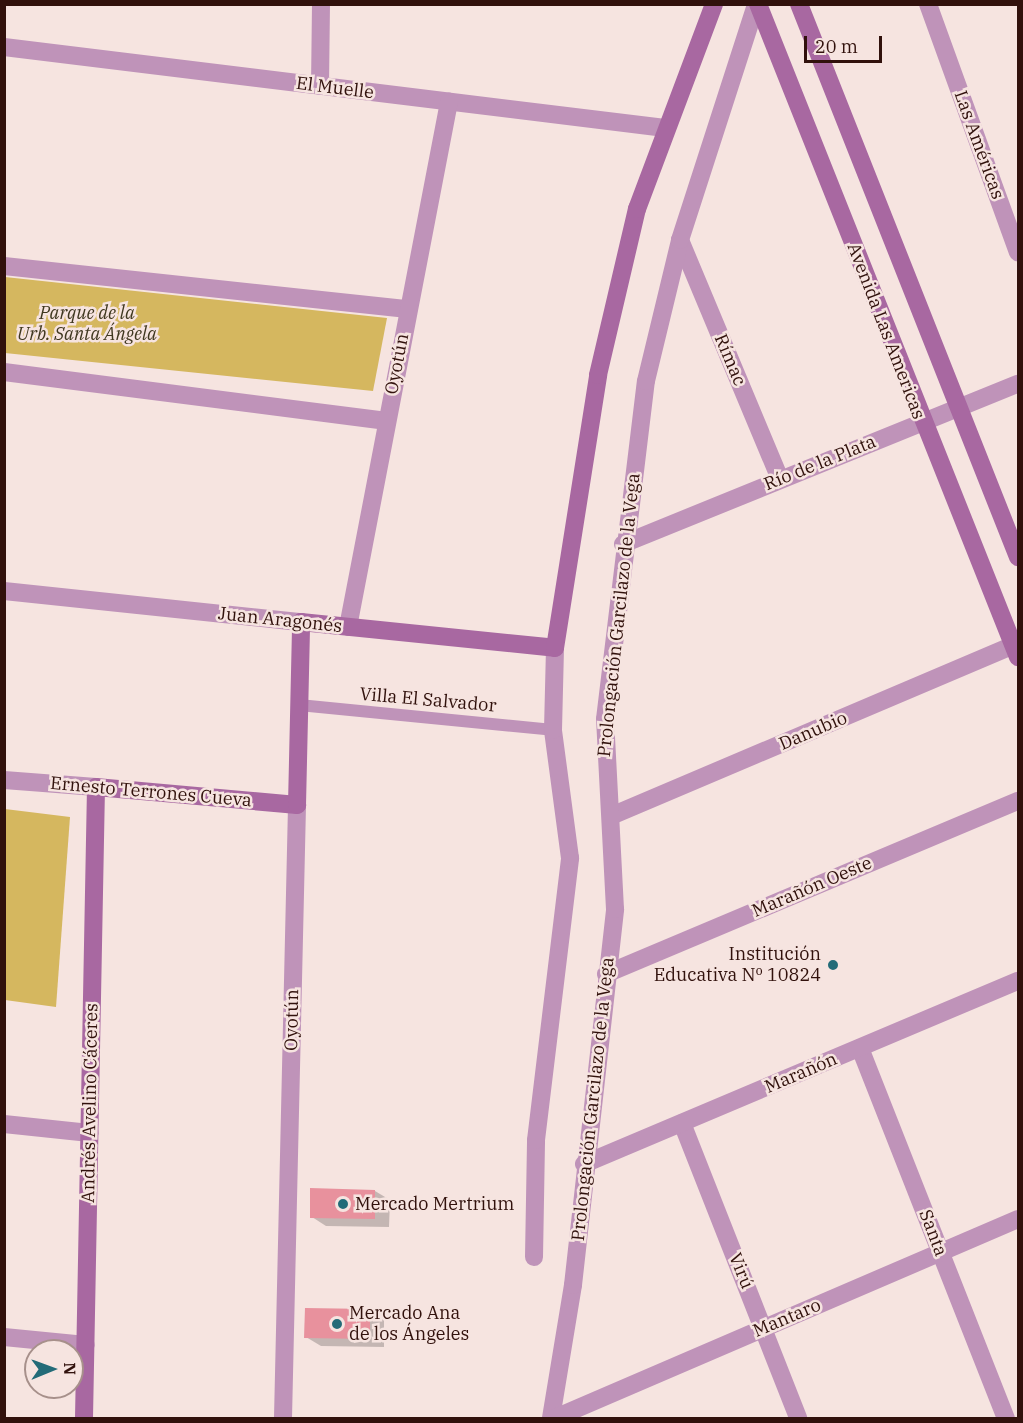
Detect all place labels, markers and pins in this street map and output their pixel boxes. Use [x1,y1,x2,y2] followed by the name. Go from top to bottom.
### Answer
[654,944,821,986] place label: Institución Educativa Nº 10824
[826,958,840,972] marker: Institución Educativa Nº 10824
[355,1193,514,1215] place label: Mercado Mertrium
[336,1197,350,1211] marker: Mercado Mertrium
[349,1303,469,1346] place label: Mercado Ana de los Ángeles
[330,1317,344,1331] marker: Mercado Ana de los Ángeles

